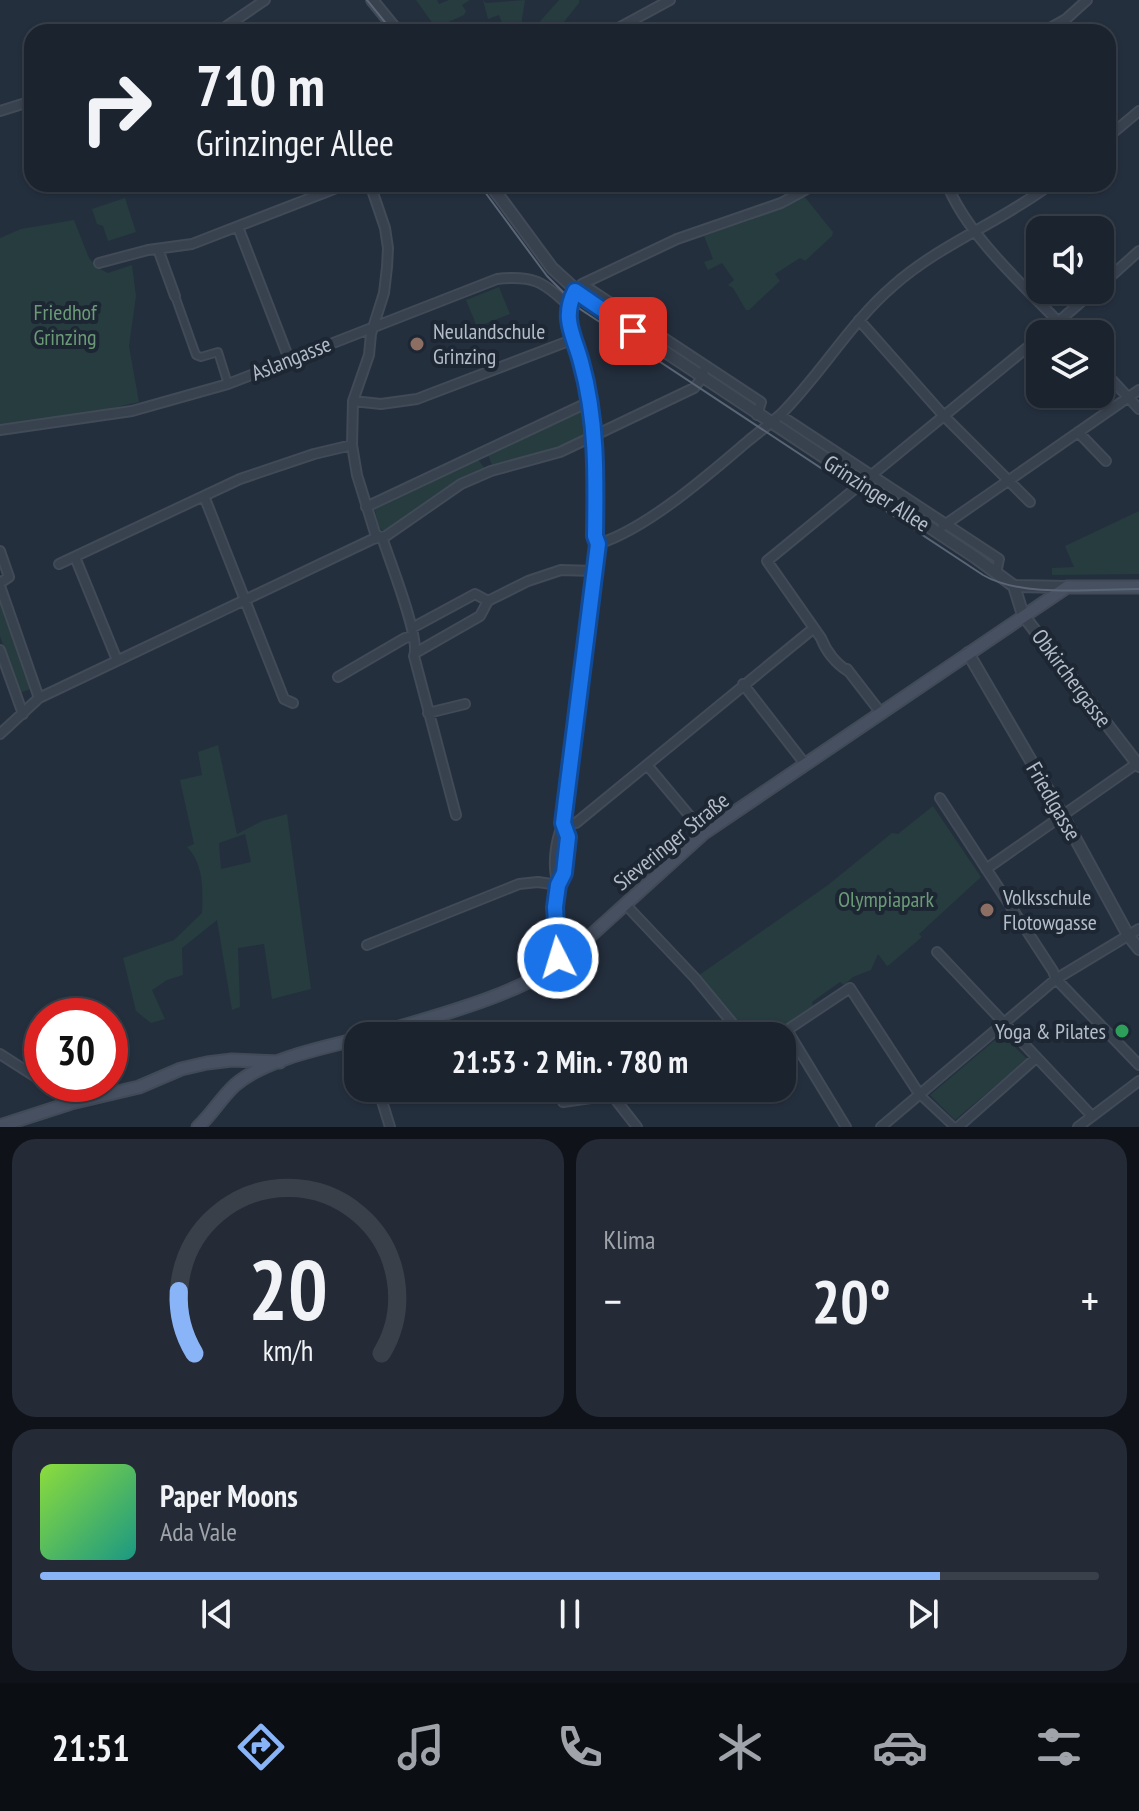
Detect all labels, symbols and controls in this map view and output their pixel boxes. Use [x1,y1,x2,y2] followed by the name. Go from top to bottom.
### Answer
[196,49,325,121] text: 710 m
[64,56,168,160] icon: right
[196,119,394,166] text: Grinzinger Allee
[1026,216,1114,408] map controls
[1026,216,1114,304] button: sound
[599,297,667,365] pin
[33,298,98,351] park label: Friedhof Grinzing
[611,309,655,353] icon: arrive
[433,317,545,370] place label: Neulandschule Grinzing
[1026,320,1114,408] button: layers
[247,329,335,387] street label: Aslangasse
[408,335,426,353] marker: Neulandschule Grinzing
[819,448,935,538] street label: Grinzinger Allee
[1026,623,1118,733] street label: Obkirchergasse
[1020,757,1088,845] street label: Friedlgasse
[608,786,734,896] street label: Sieveringer Straße
[1002,883,1097,936] place label: Volksschule Flotowgasse
[838,885,934,913] park label: Olympiapark
[978,901,996,919] marker: Volksschule Flotowgasse
[516,916,600,1000] position arrow
[24,998,128,1102] speed limit sign: 30
[995,1017,1106,1045] place label: Yoga & Pilates
[1113,1022,1131,1040] marker: Yoga & Pilates
[452,1042,688,1081] text: 21:53 · 2 Min. · 780 m
[604,1223,655,1256] text: Klima
[248,1235,328,1343] text: 20
[812,1262,891,1340] text: 20°
[604,1272,622,1329] text: −
[1081,1272,1099,1329] text: +
[262,1332,313,1369] text: km/h
[160,1476,298,1515] text: Paper Moons
[160,1515,237,1548] text: Ada Vale
[195,1592,239,1636] icon: previous
[548,1592,592,1636] icon: pause
[901,1592,945,1636] icon: next
[233,1719,289,1775] icon: directions
[393,1719,449,1775] icon: music
[552,1719,608,1775] icon: phone
[712,1719,768,1775] icon: climate
[872,1719,928,1775] icon: car
[1031,1719,1087,1775] icon: filters
[52,1724,130,1771] text: 21:51

